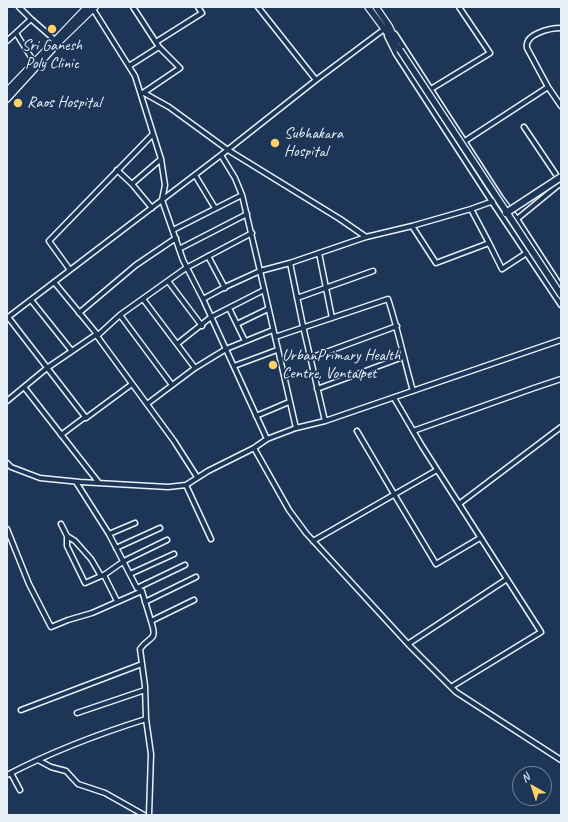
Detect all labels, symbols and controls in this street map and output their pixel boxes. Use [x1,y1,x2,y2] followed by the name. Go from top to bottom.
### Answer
[46,23,58,35] marker: Sri Ganesh Poly Clinic
[22,36,82,74] place label: Sri Ganesh Poly Clinic
[27,93,101,113] place label: Raos Hospital
[12,97,24,109] marker: Raos Hospital
[284,124,343,162] place label: Subhakara Hospital
[269,137,281,149] marker: Subhakara Hospital
[282,346,400,384] place label: UrbanPrimary Health Centre, Vontalpet
[267,359,279,371] marker: UrbanPrimary Health Centre, Vontalpet
[512,766,552,806] north arrow
[518,770,532,785] text: N

